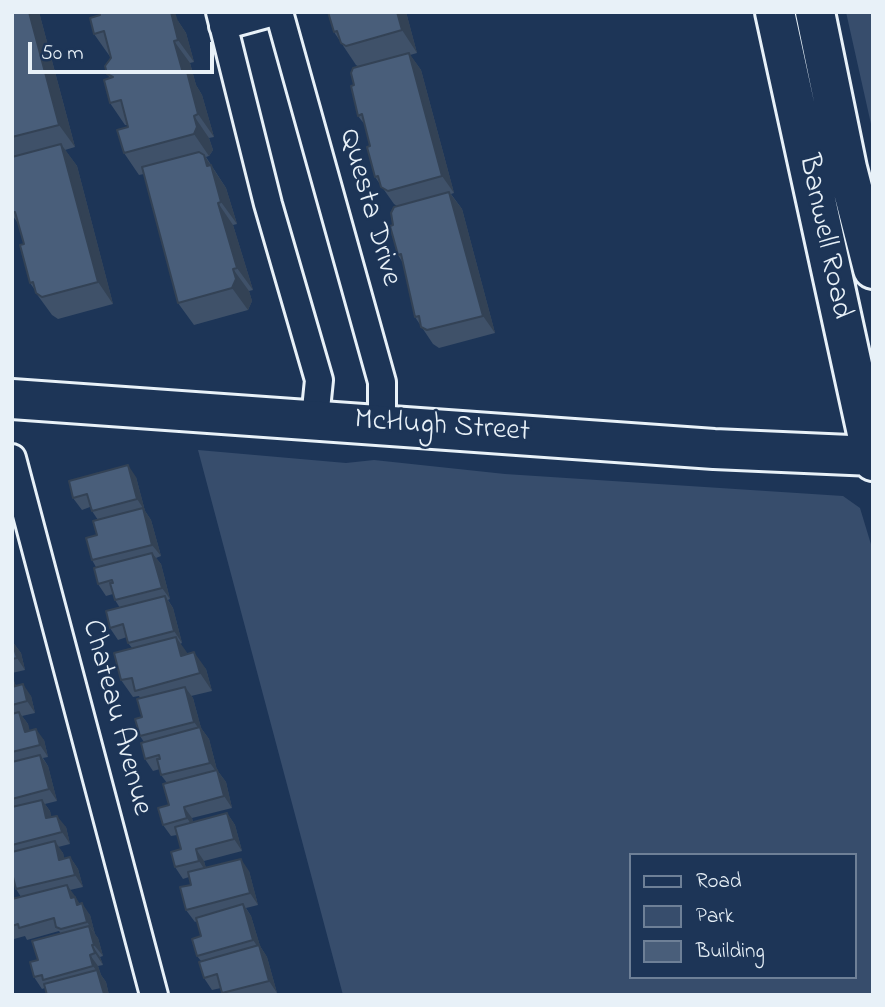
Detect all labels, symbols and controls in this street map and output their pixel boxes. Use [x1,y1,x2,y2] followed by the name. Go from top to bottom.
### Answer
[32,28,217,72] scale bar
[41,39,84,69] text: 50 m
[328,125,408,291] street label: Questa Drive
[788,152,858,322] street label: Banwell Road
[353,404,531,452] street label: McHugh Street
[72,616,158,820] street label: Chateau Avenue
[630,853,857,979] legend
[696,867,742,897] text: Road
[696,902,734,932] text: Park
[696,937,765,967] text: Building

